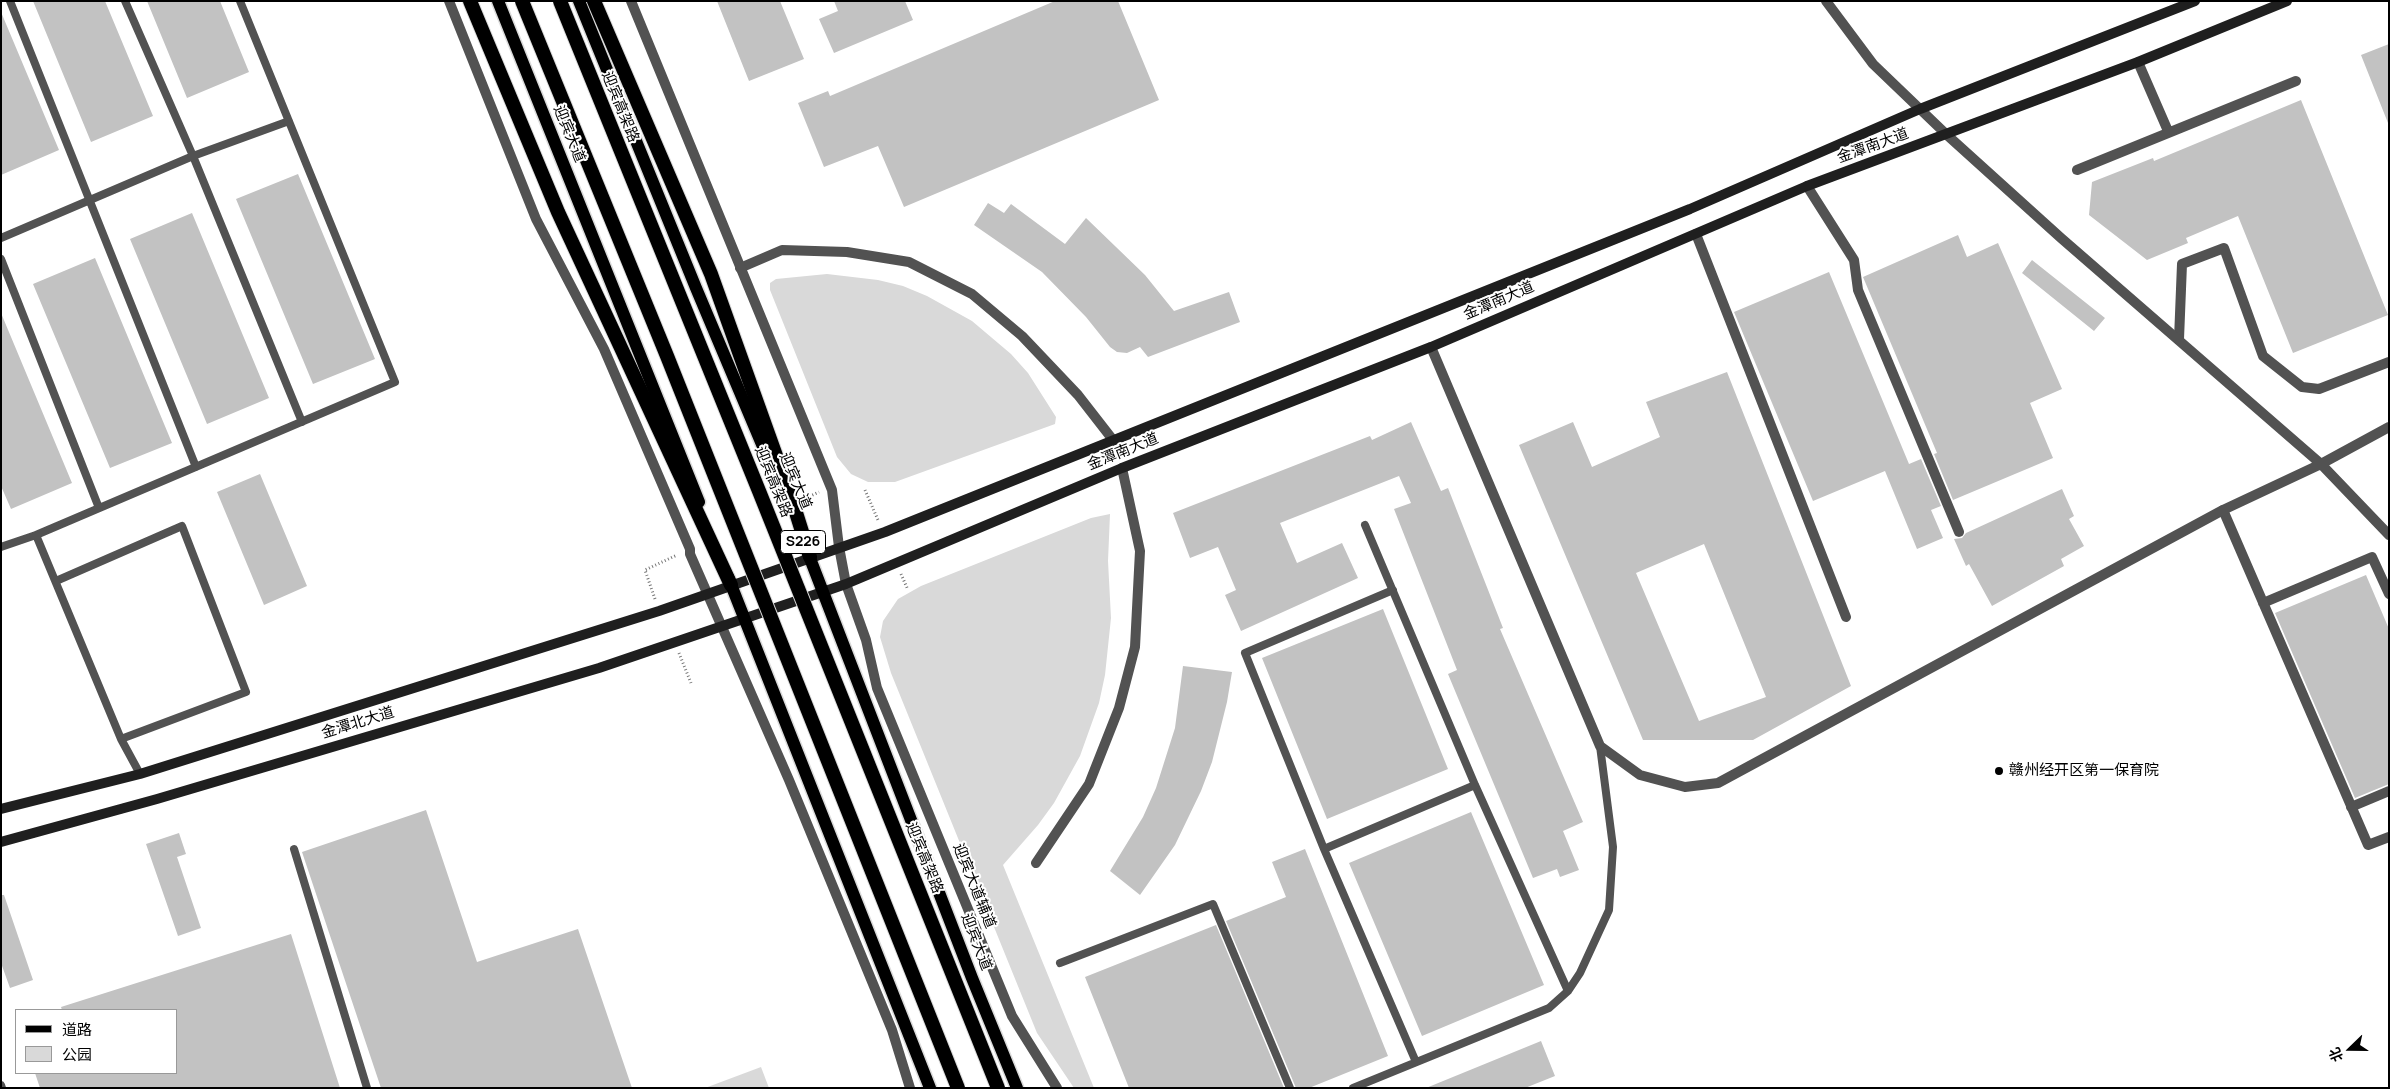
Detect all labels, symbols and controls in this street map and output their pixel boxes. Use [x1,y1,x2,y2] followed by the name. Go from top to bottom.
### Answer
[598,69,642,145] street label: 迎宾高架路
[549,103,589,165] street label: 迎宾大道
[1835,125,1911,167] street label: 金潭南大道
[1461,278,1537,324] street label: 金潭南大道
[1085,430,1161,474] street label: 金潭南大道
[751,444,795,520] street label: 迎宾高架路
[775,450,815,512] street label: 迎宾大道
[780,530,826,554] road number: S226
[320,703,396,743] street label: 金潭北大道
[2009,762,2159,780] place label: 赣州经开区第一保育院
[1993,765,2005,777] marker: 赣州经开区第一保育院
[902,820,946,896] street label: 迎宾高架路
[949,841,999,931] street label: 迎宾大道辅道
[957,911,995,973] street label: 迎宾大道
[15,1009,178,1074] legend
[62,1019,92,1040] text: 道路
[2325,1024,2375,1074] north arrow
[62,1044,92,1065] text: 公园
[2324,1045,2347,1065] text: 北

